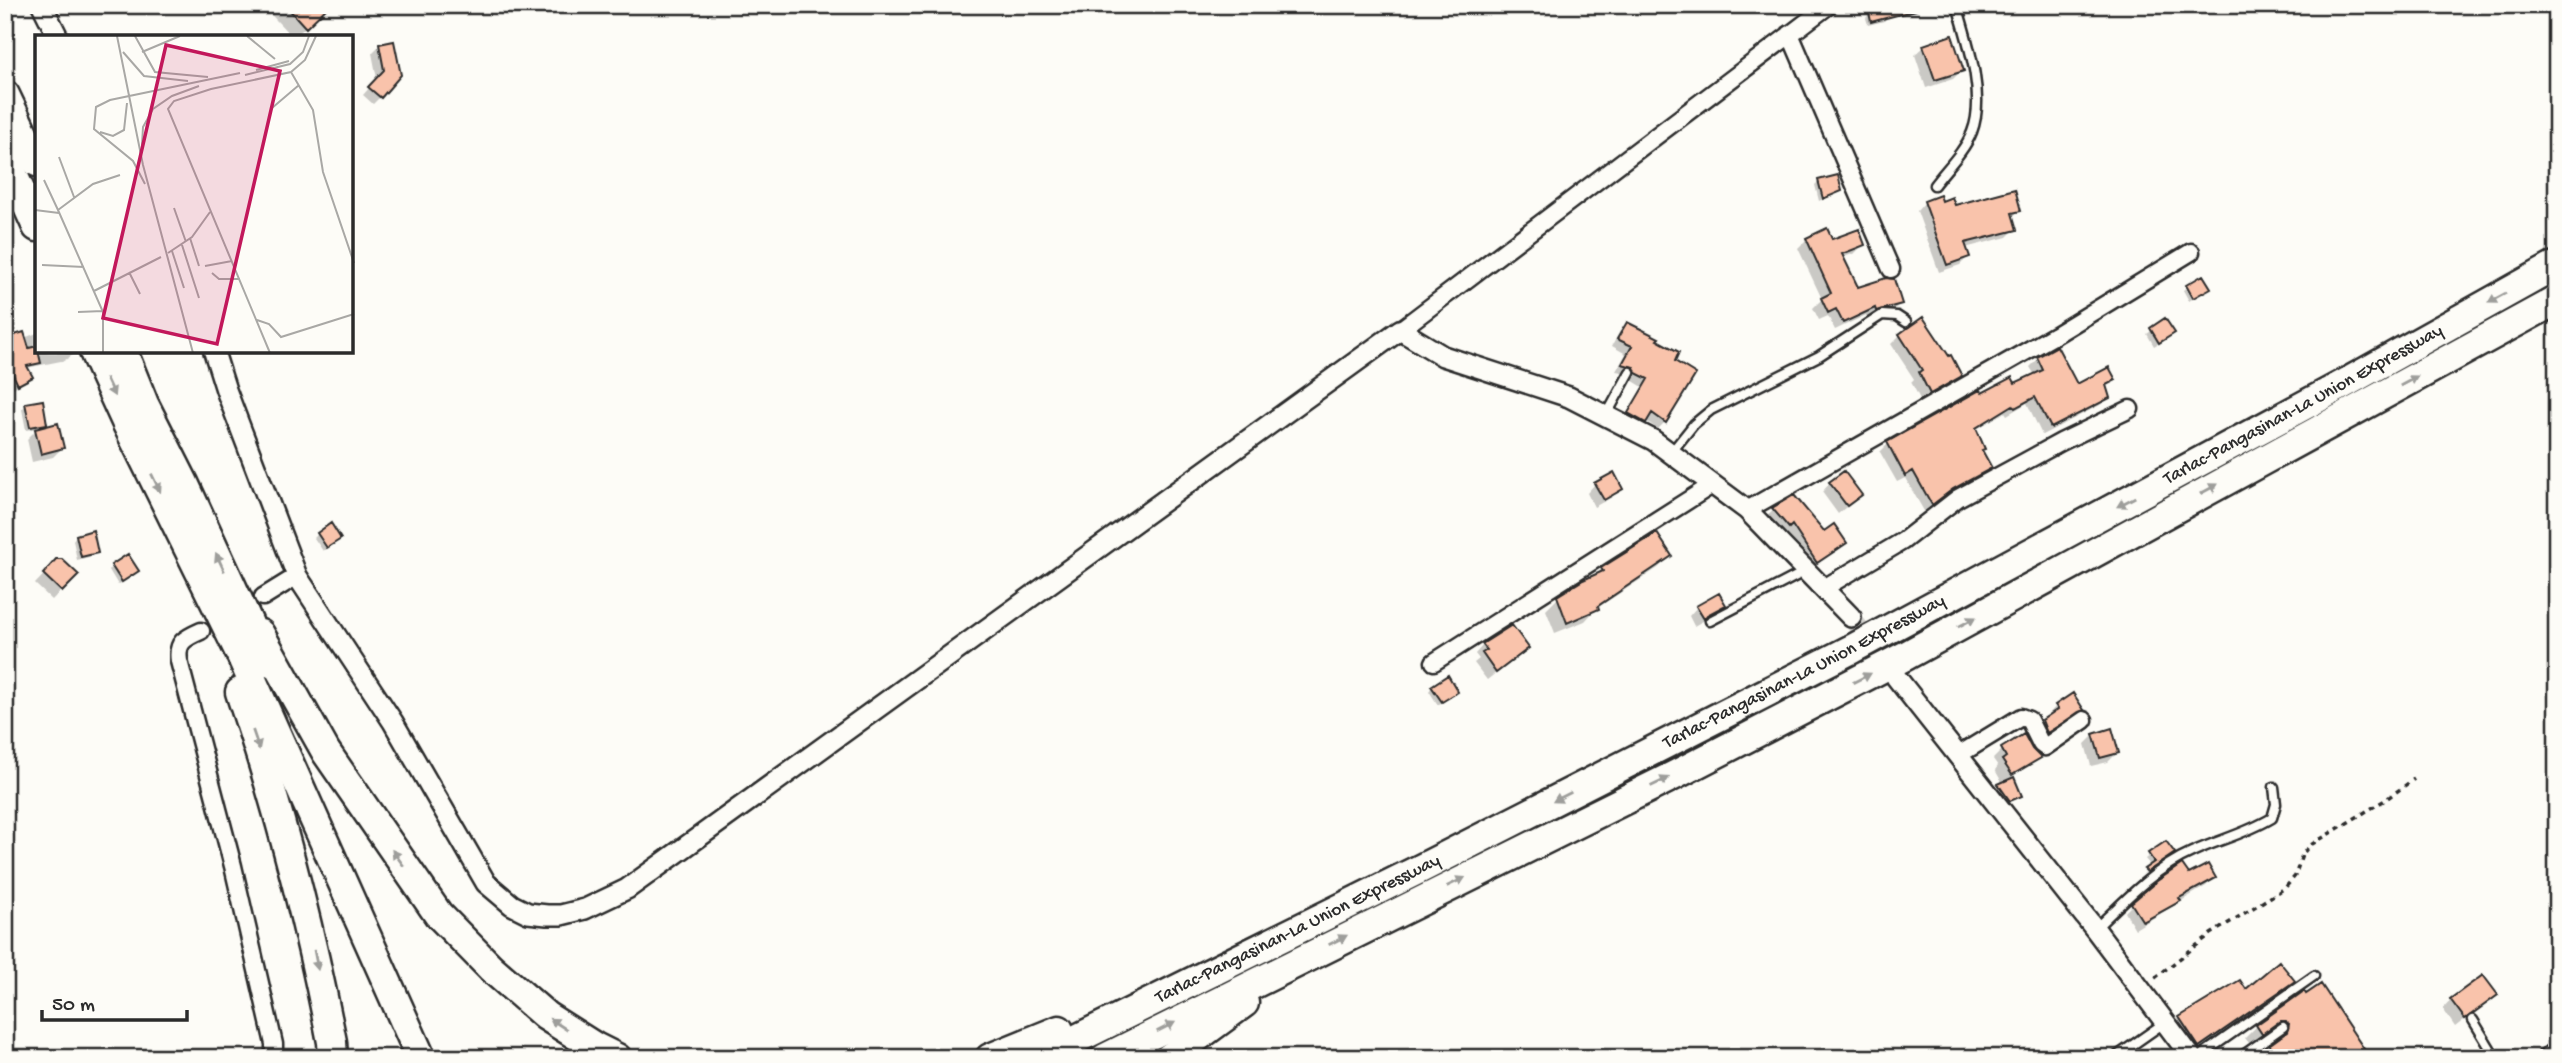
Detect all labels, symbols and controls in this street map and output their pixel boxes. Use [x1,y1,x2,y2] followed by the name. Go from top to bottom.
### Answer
[35,35,354,354] inset map
[2487,292,2507,304] one-way arrow
[2159,319,2448,491] street label: Tarlac-Pangasinan-La Union Expressway
[2399,375,2419,386] one-way arrow
[104,377,116,397] one-way arrow
[150,473,162,493] one-way arrow
[2199,483,2219,495] one-way arrow
[2115,495,2135,507] one-way arrow
[214,552,226,572] one-way arrow
[1658,589,1950,755] street label: Tarlac-Pangasinan-La Union Expressway
[1957,616,1977,628] one-way arrow
[1852,673,1872,684] one-way arrow
[251,730,262,751] one-way arrow
[1650,776,1670,788] one-way arrow
[1552,792,1572,803] one-way arrow
[391,849,405,867] one-way arrow
[1151,849,1445,1010] street label: Tarlac-Pangasinan-La Union Expressway
[1446,877,1466,888] one-way arrow
[1328,935,1348,946] one-way arrow
[311,949,322,971] one-way arrow
[42,979,187,1023] scale bar
[52,994,95,1019] text: 50 m
[548,1017,568,1030] one-way arrow
[1156,1021,1176,1033] one-way arrow

